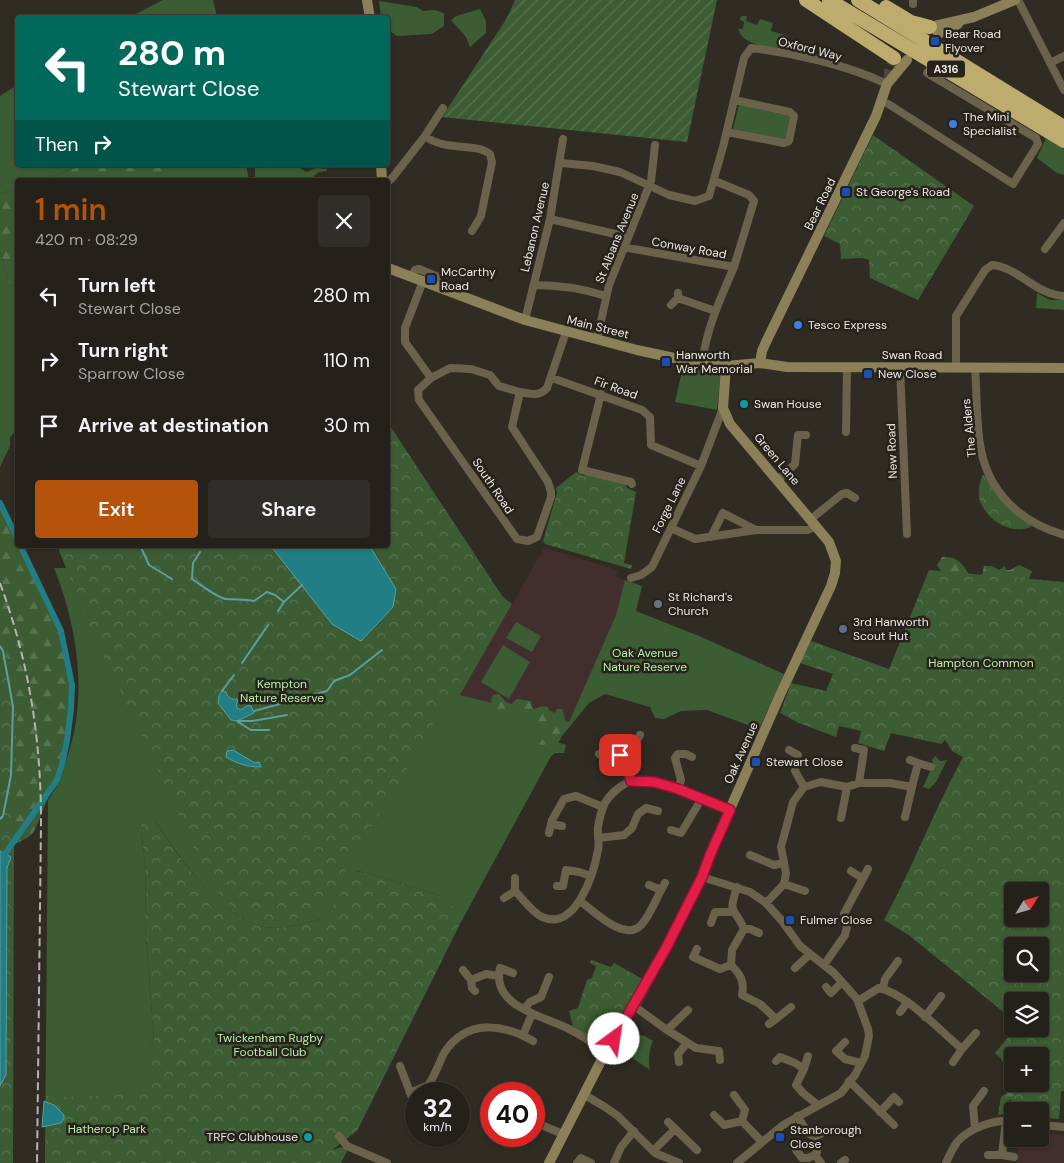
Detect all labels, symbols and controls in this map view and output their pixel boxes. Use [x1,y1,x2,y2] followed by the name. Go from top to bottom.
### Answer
[945,26,1001,56] place label: Bear Road Flyover
[118,30,226,76] text: 280 m
[776,33,844,65] street label: Oxford Way
[35,35,100,100] icon: left
[929,35,941,47] marker: Bear Road Flyover
[927,61,965,78] road number: A316
[118,74,259,103] text: Stewart Close
[963,109,1017,139] place label: The Mini Specialist
[947,118,959,130] marker: The Mini Specialist
[88,130,116,158] icon: right
[35,132,78,157] text: Then
[801,175,839,233] street label: Bear Road
[517,180,553,274] street label: Lebanon Avenue
[856,184,950,200] place label: St George's Road
[840,186,852,198] marker: St George's Road
[35,190,107,229] text: 1 min
[592,190,643,286] street label: St Albans Avenue
[318,195,370,247] button: close
[35,229,138,250] text: 420 m · 08:29
[650,234,728,262] street label: Conway Road
[441,264,496,294] place label: McCarthy Road
[78,273,156,298] text: Turn left
[425,273,437,285] marker: McCarthy Road
[35,282,63,310] icon: left
[313,283,370,308] text: 280 m
[78,298,181,319] text: Stewart Close
[565,312,631,343] street label: Main Street
[808,317,887,333] place label: Tesco Express
[792,319,804,331] marker: Tesco Express
[78,338,168,363] text: Turn right
[35,347,63,375] icon: right
[676,347,752,377] place label: Hanworth War Memorial
[882,347,942,363] street label: Swan Road
[323,348,370,373] text: 110 m
[660,356,672,368] marker: Hanworth War Memorial
[78,363,185,384] text: Sparrow Close
[878,366,937,382] place label: New Close
[862,368,874,380] marker: New Close
[592,373,640,403] street label: Fir Road
[754,396,822,412] place label: Swan House
[738,398,750,410] marker: Swan House
[958,398,980,458] street label: The Alders
[35,412,63,440] icon: arrive
[78,413,269,438] text: Arrive at destination
[324,413,370,438] text: 30 m
[883,423,901,479] street label: New Road
[750,430,804,489] street label: Green Lane
[469,455,517,517] street label: South Road
[649,474,690,536] street label: Forge Lane
[35,480,198,538] button: Exit
[208,480,370,538] button: Share
[668,589,733,619] place label: St Richard's Church
[652,598,664,610] marker: St Richard's Church
[853,614,929,644] place label: 3rd Hanworth Scout Hut
[837,623,849,635] marker: 3rd Hanworth Scout Hut
[603,645,687,675] park label: Oak Avenue Nature Reserve
[928,655,1034,671] park label: Hampton Common
[240,676,324,706] park label: Kempton Nature Reserve
[720,720,762,786] street label: Oak Avenue
[599,734,641,776] pin
[606,741,634,769] icon: arrive
[766,754,843,770] place label: Stewart Close
[750,756,762,768] marker: Stewart Close
[1004,882,1049,928] north arrow
[1004,882,1049,1147] map controls
[800,912,873,928] place label: Fulmer Close
[784,914,796,926] marker: Fulmer Close
[1004,937,1049,982] button: search
[1004,992,1049,1037] button: layers
[587,1012,639,1064] position arrow
[217,1030,323,1060] park label: Twickenham Rugby Football Club
[1004,1047,1049,1092] button: +
[480,1082,545,1147] speed limit sign: 40
[423,1092,452,1125] text: 32
[1004,1102,1049,1147] button: −
[423,1119,452,1135] text: km/h
[68,1121,146,1137] park label: Hatherop Park
[790,1122,862,1152] place label: Stanborough Close
[207,1129,298,1145] place label: TRFC Clubhouse
[302,1131,314,1143] marker: TRFC Clubhouse
[774,1131,786,1143] marker: Stanborough Close

